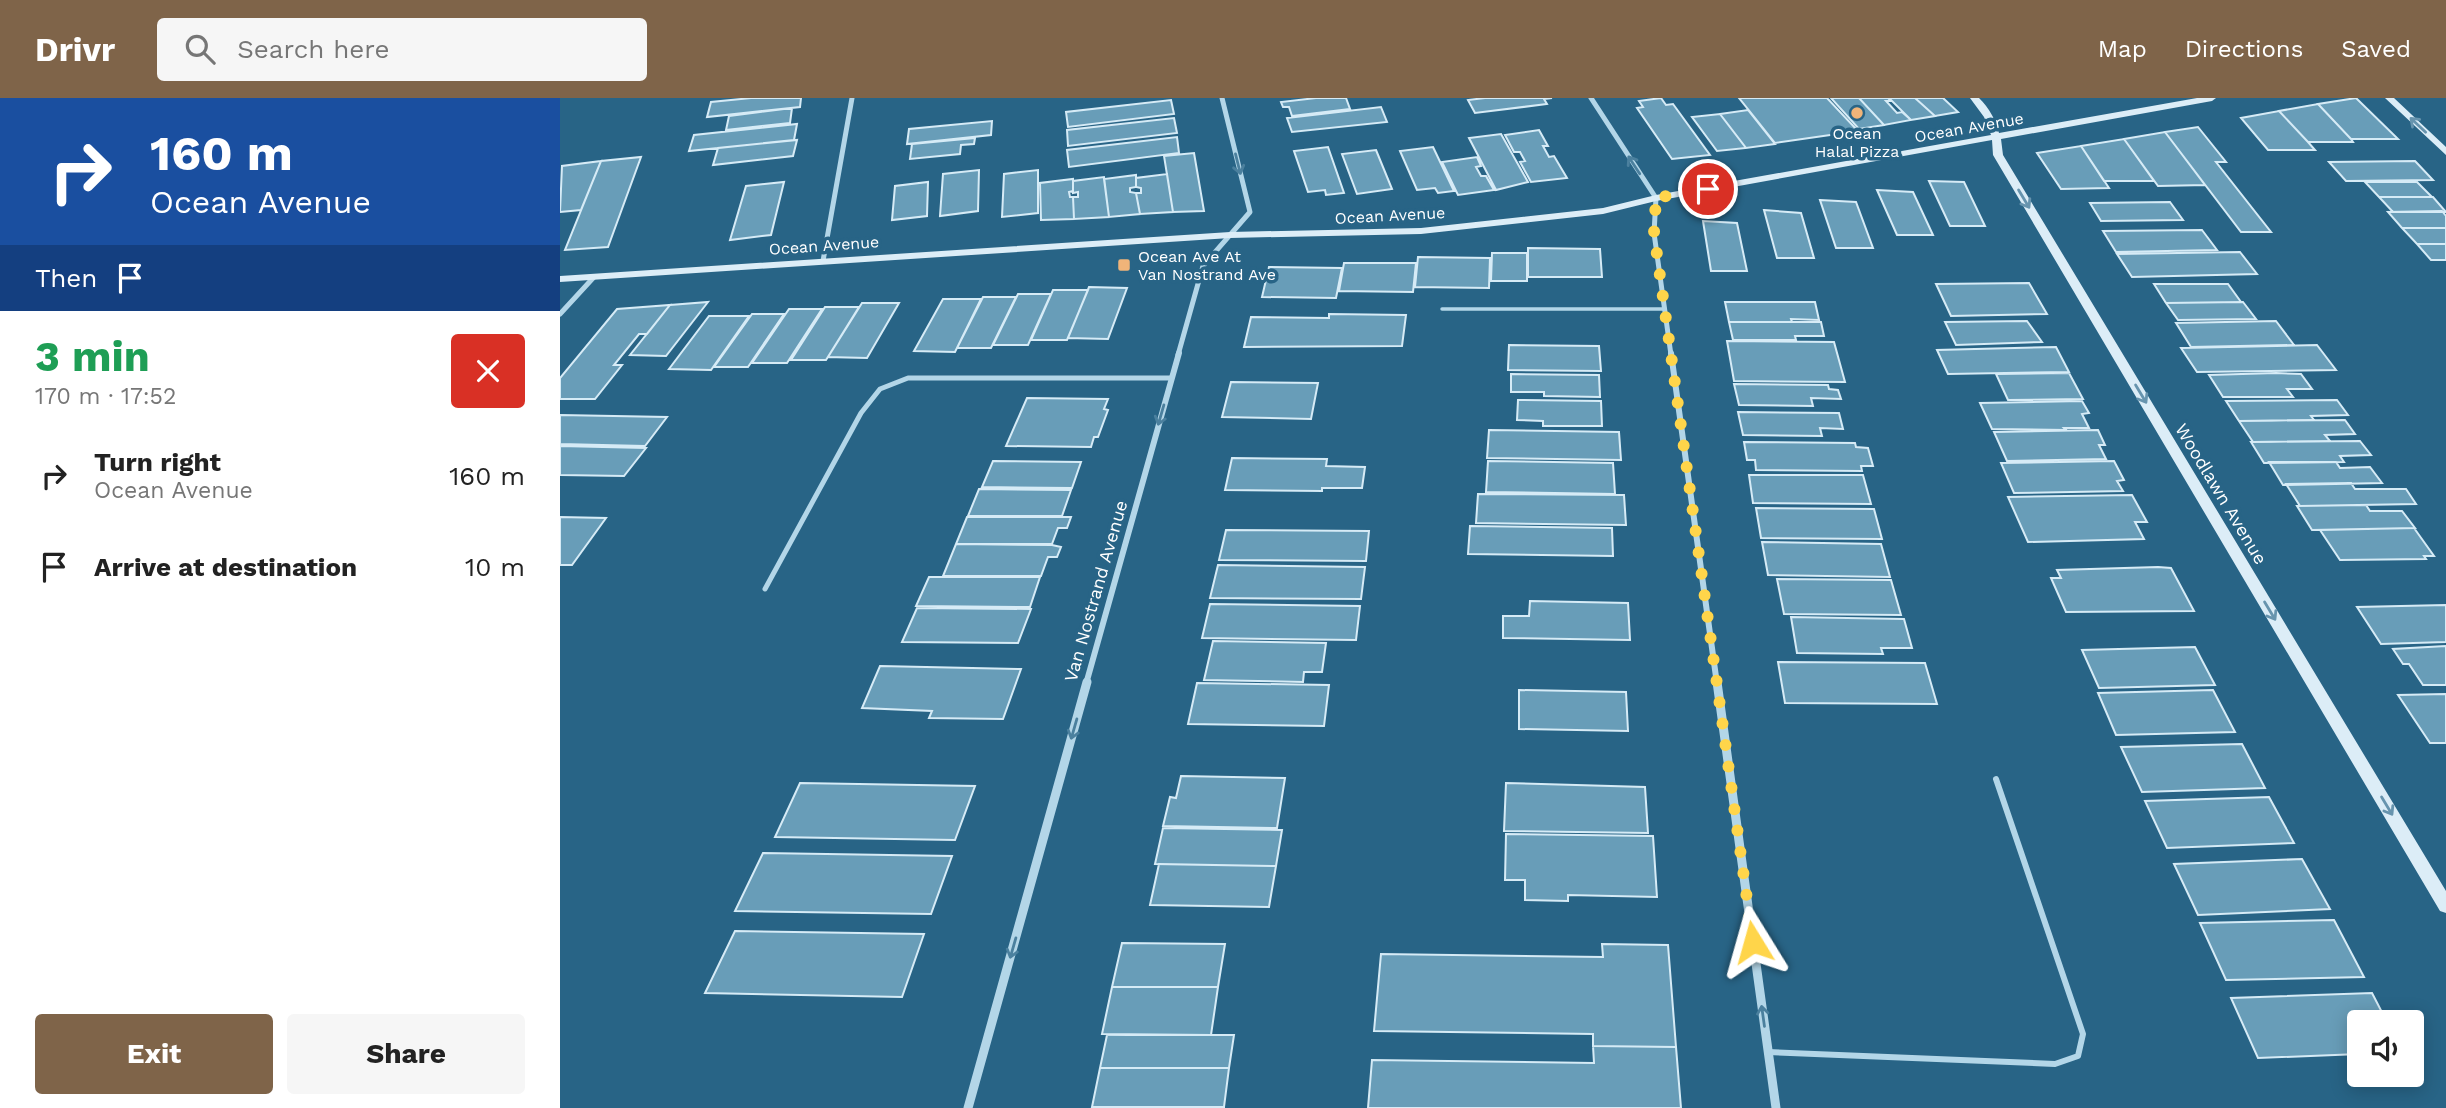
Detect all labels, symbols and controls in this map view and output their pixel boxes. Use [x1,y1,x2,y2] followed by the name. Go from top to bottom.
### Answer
[157,18,647,81] search box
[35,30,115,69] text: Drivr
[181,30,219,68] icon: search
[237,34,390,64] text: Search here
[2098,35,2147,63] text: Map
[2185,35,2303,63] text: Directions
[2341,35,2411,63] text: Saved
[1849,105,1865,121] marker: Ocean Halal Pizza
[1913,109,2025,146] street label: Ocean Avenue
[2410,116,2427,133] one-way arrow
[150,124,293,182] text: 160 m
[1815,124,1899,161] place label: Ocean Halal Pizza
[35,126,126,217] icon: right
[1232,152,1246,175] one-way arrow
[1627,156,1641,176] one-way arrow
[1678,159,1738,219] pin
[1689,170,1727,208] icon: arrive
[150,183,371,221] text: Ocean Avenue
[2018,188,2032,208] one-way arrow
[1334,203,1446,228] street label: Ocean Avenue
[768,232,880,259] street label: Ocean Avenue
[1138,247,1276,284] place label: Ocean Ave At Van Nostrand Ave
[1116,257,1132,273] marker: Ocean Ave At Van Nostrand Ave
[111,259,149,297] icon: arrive
[35,263,97,293] text: Then
[35,332,150,381] text: 3 min
[451,334,525,408] button: close
[35,383,176,410] text: 170 m · 17:52
[2134,384,2148,404] one-way arrow
[1154,404,1167,426] one-way arrow
[2171,420,2272,568] street label: Woodlawn Avenue
[94,447,221,477] text: Turn right
[35,457,73,495] icon: right
[449,461,525,491] text: 160 m
[94,477,253,504] text: Ocean Avenue
[1060,498,1131,684] street label: Van Nostrand Avenue
[35,548,73,586] icon: arrive
[94,552,357,582] text: Arrive at destination
[465,552,525,582] text: 10 m
[2263,600,2277,620] one-way arrow
[1066,718,1079,740] one-way arrow
[2380,796,2394,816] one-way arrow
[1716,905,1790,979] position arrow
[1005,937,1018,959] one-way arrow
[1756,1005,1769,1028] one-way arrow
[2347,1010,2424,1087] map controls
[2347,1010,2424,1087] button: sound
[35,1014,273,1094] button: Exit
[287,1014,525,1094] button: Share

